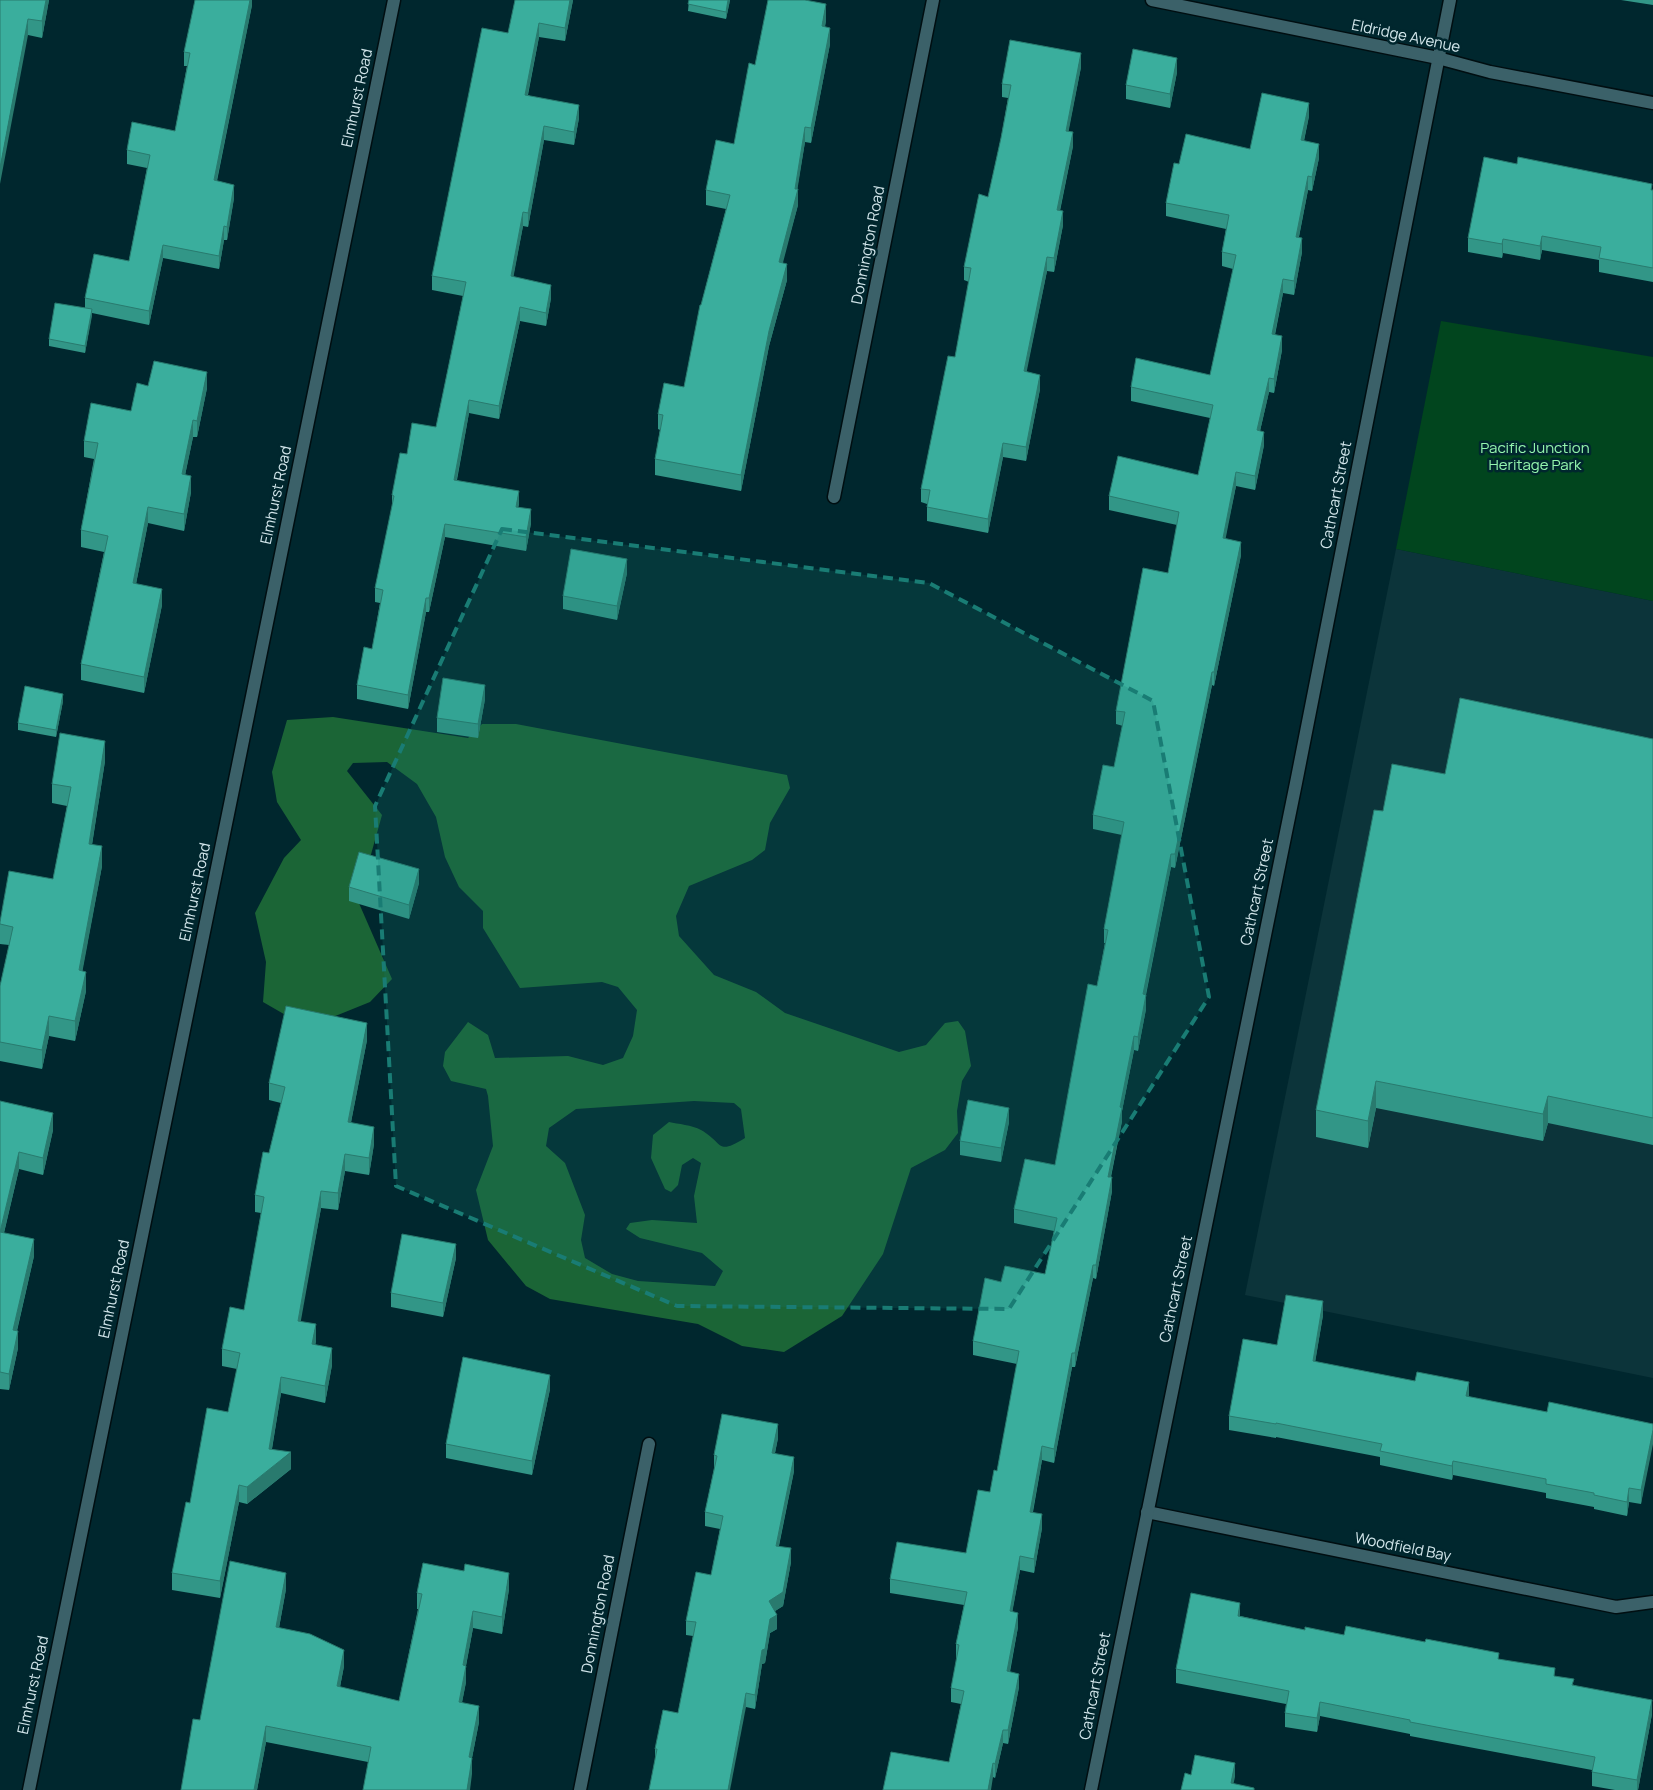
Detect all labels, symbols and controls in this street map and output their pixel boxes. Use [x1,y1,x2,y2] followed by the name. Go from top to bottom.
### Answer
[1350,14,1463,57] street label: Eldridge Avenue
[336,47,377,149] street label: Elmhurst Road
[846,184,889,306] street label: Donnington Road
[1480,437,1590,475] park label: Pacific Junction Heritage Park
[1315,439,1356,550] street label: Cathcart Street
[255,444,296,546] street label: Elmhurst Road
[1235,836,1278,947] street label: Cathcart Street
[174,841,215,943] street label: Elmhurst Road
[1154,1233,1197,1344] street label: Cathcart Street
[93,1238,134,1340] street label: Elmhurst Road
[1353,1527,1453,1566] street label: Woodfield Bay
[576,1553,619,1675] street label: Donnington Road
[1074,1630,1115,1741] street label: Cathcart Street
[12,1634,53,1736] street label: Elmhurst Road

